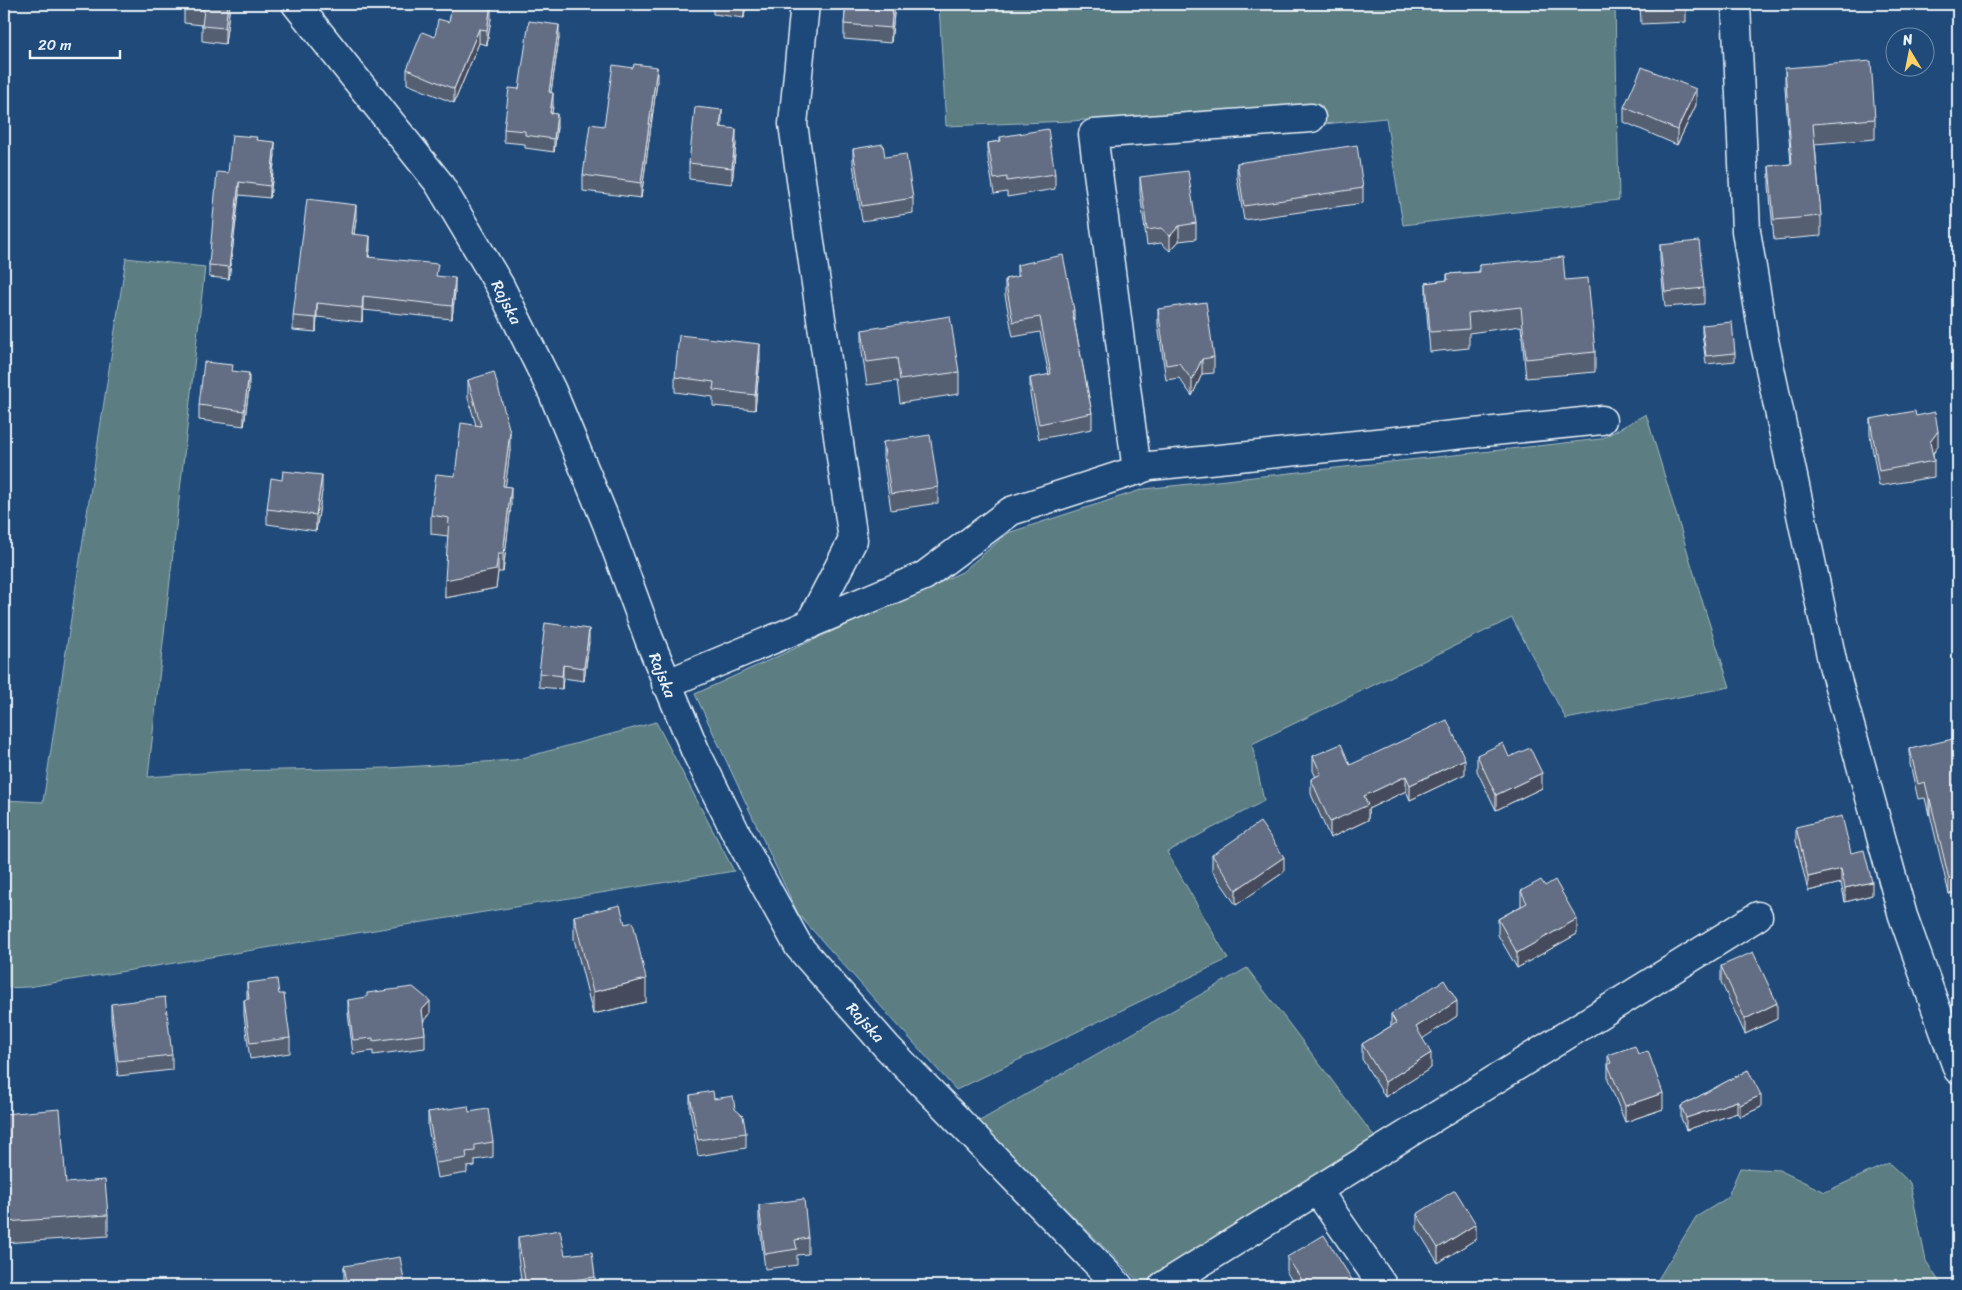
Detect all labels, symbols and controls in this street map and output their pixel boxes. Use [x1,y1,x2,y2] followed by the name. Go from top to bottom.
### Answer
[1900,26,1915,53] text: N
[30,28,120,60] scale bar
[1884,28,1934,78] north arrow
[38,32,72,58] text: 20 m
[483,275,531,331] street label: Rajska
[640,648,685,703] street label: Rajska
[839,995,893,1050] street label: Rajska

